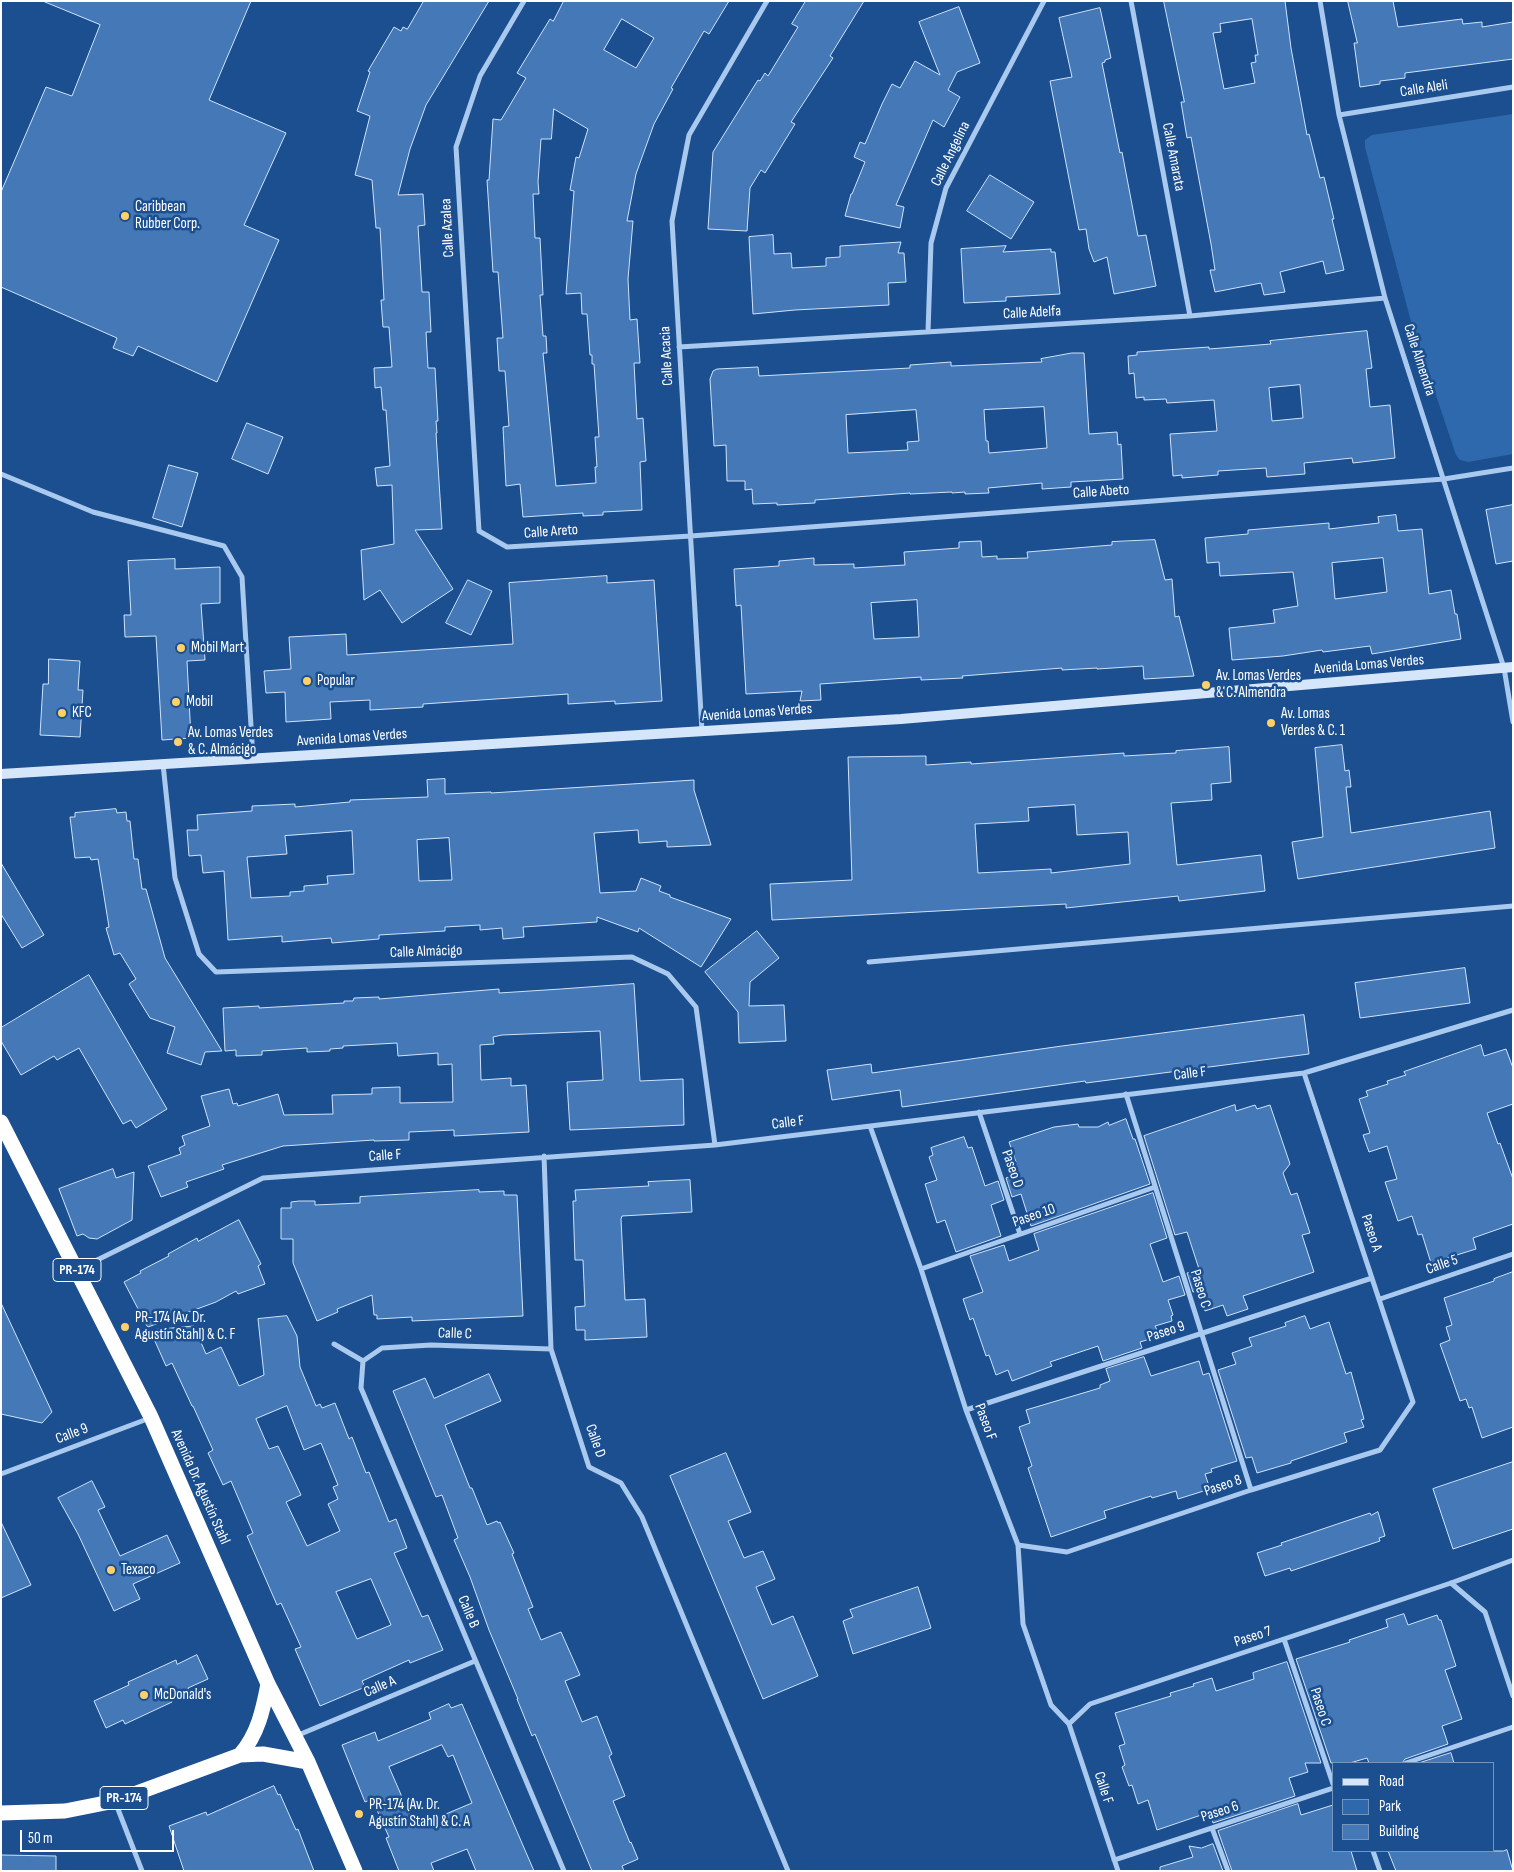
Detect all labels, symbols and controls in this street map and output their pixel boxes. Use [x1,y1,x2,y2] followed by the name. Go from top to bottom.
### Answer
[1399,76,1449,102] street label: Calle Aleli
[928,119,974,189] street label: Calle Angelina
[1158,121,1188,193] street label: Calle Amarata
[135,198,200,233] place label: Caribbean Rubber Corp.
[437,198,459,258] street label: Calle Azalea
[119,210,131,222] marker: Caribbean Rubber Corp.
[1003,302,1061,324] street label: Calle Adelfa
[1399,322,1439,398] street label: Calle Almendra
[656,326,678,386] street label: Calle Acacia
[1072,481,1130,503] street label: Calle Abeto
[523,521,579,543] street label: Calle Areto
[191,639,244,657] place label: Mobil Mart
[175,642,187,654] marker: Mobil Mart
[1313,651,1425,679] street label: Avenida Lomas Verdes
[1216,667,1301,702] place label: Av. Lomas Verdes & C. Almendra
[317,672,355,690] place label: Popular
[301,675,313,687] marker: Popular
[1200,679,1212,691] marker: Av. Lomas Verdes & C. Almendra
[186,693,213,711] place label: Mobil
[170,696,182,708] marker: Mobil
[701,700,813,726] street label: Avenida Lomas Verdes
[72,704,92,722] place label: KFC
[1281,705,1345,740] place label: Av. Lomas Verdes & C. 1
[56,707,68,719] marker: KFC
[1265,717,1277,729] marker: Av. Lomas Verdes & C. 1
[188,724,273,759] place label: Av. Lomas Verdes & C. Almácigo
[296,725,408,751] street label: Avenida Lomas Verdes
[172,736,184,748] marker: Av. Lomas Verdes & C. Almácigo
[389,942,463,962] street label: Calle Almácigo
[1173,1063,1207,1085] street label: Calle F
[771,1112,805,1134] street label: Calle F
[368,1146,402,1166] street label: Calle F
[997,1147,1027,1191] street label: Paseo D
[1010,1200,1058,1232] street label: Paseo 10
[1357,1212,1385,1254] street label: Paseo A
[1424,1251,1460,1279] street label: Calle 5
[53,1258,101,1282] road number: PR-174
[1186,1268,1214,1310] street label: Paseo C
[135,1309,235,1344] place label: PR-174 (Av. Dr. Agustín Stahl) & C. F
[1145,1317,1187,1347] street label: Paseo 9
[119,1321,131,1333] marker: PR-174 (Av. Dr. Agustín Stahl) & C. F
[438,1324,472,1344] street label: Calle C
[970,1401,1000,1443] street label: Paseo F
[53,1420,91,1448] street label: Calle 9
[581,1422,609,1460] street label: Calle D
[167,1427,233,1547] street label: Avenida Dr. Agustín Stahl
[1202,1471,1244,1501] street label: Paseo 8
[121,1561,155,1579] place label: Texaco
[105,1564,117,1576] marker: Texaco
[453,1593,483,1631] street label: Calle B
[1232,1623,1274,1651] street label: Paseo 7
[361,1672,399,1702] street label: Calle A
[154,1686,211,1704] place label: McDonald's
[1305,1686,1335,1728] street label: Paseo C
[138,1689,150,1701] marker: McDonald's
[1332,1762,1494,1852] legend
[1089,1770,1117,1806] street label: Calle F
[1379,1772,1404,1791] text: Road
[100,1786,148,1810] road number: PR-174
[369,1796,470,1831] place label: PR-174 (Av. Dr. Agustín Stahl) & C. A
[1199,1797,1241,1827] street label: Paseo 6
[1379,1797,1401,1816] text: Park
[353,1808,365,1820] marker: PR-174 (Av. Dr. Agustín Stahl) & C. A
[22,1820,176,1852] scale bar
[1379,1822,1419,1841] text: Building
[28,1829,53,1848] text: 50 m

